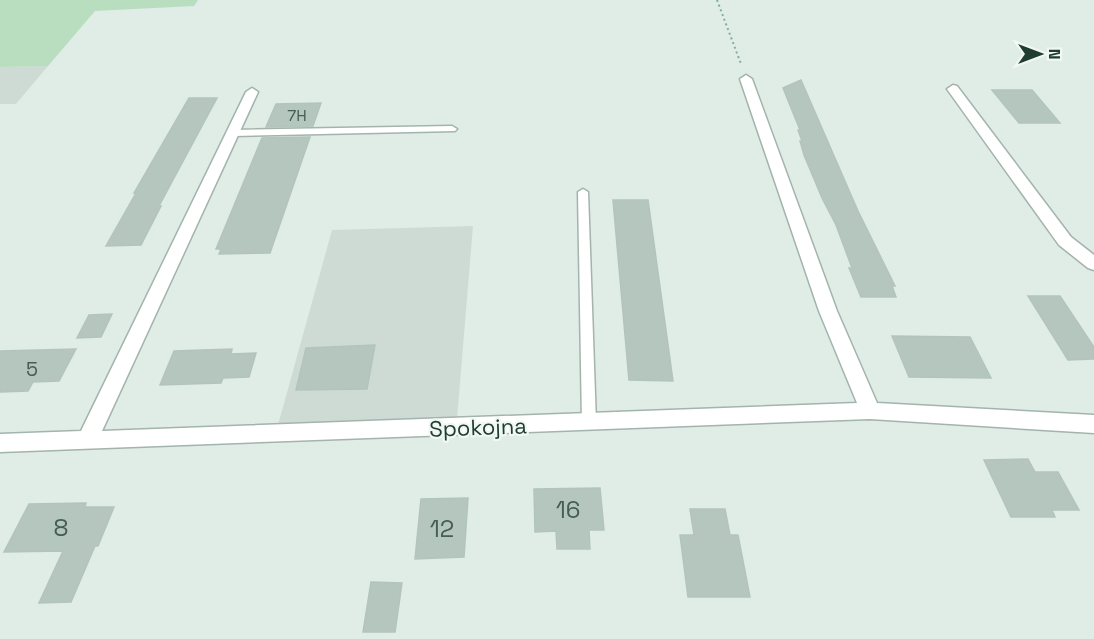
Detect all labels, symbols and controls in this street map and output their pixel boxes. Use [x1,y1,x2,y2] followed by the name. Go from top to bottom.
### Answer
[1010,24,1070,84] north arrow
[1044,49,1065,59] text: N
[287,105,307,126] house number: 7H
[26,356,38,382] house number: 5
[429,411,528,443] street label: Spokojna
[556,494,580,525] house number: 16
[54,512,68,543] house number: 8
[430,513,454,544] house number: 12

